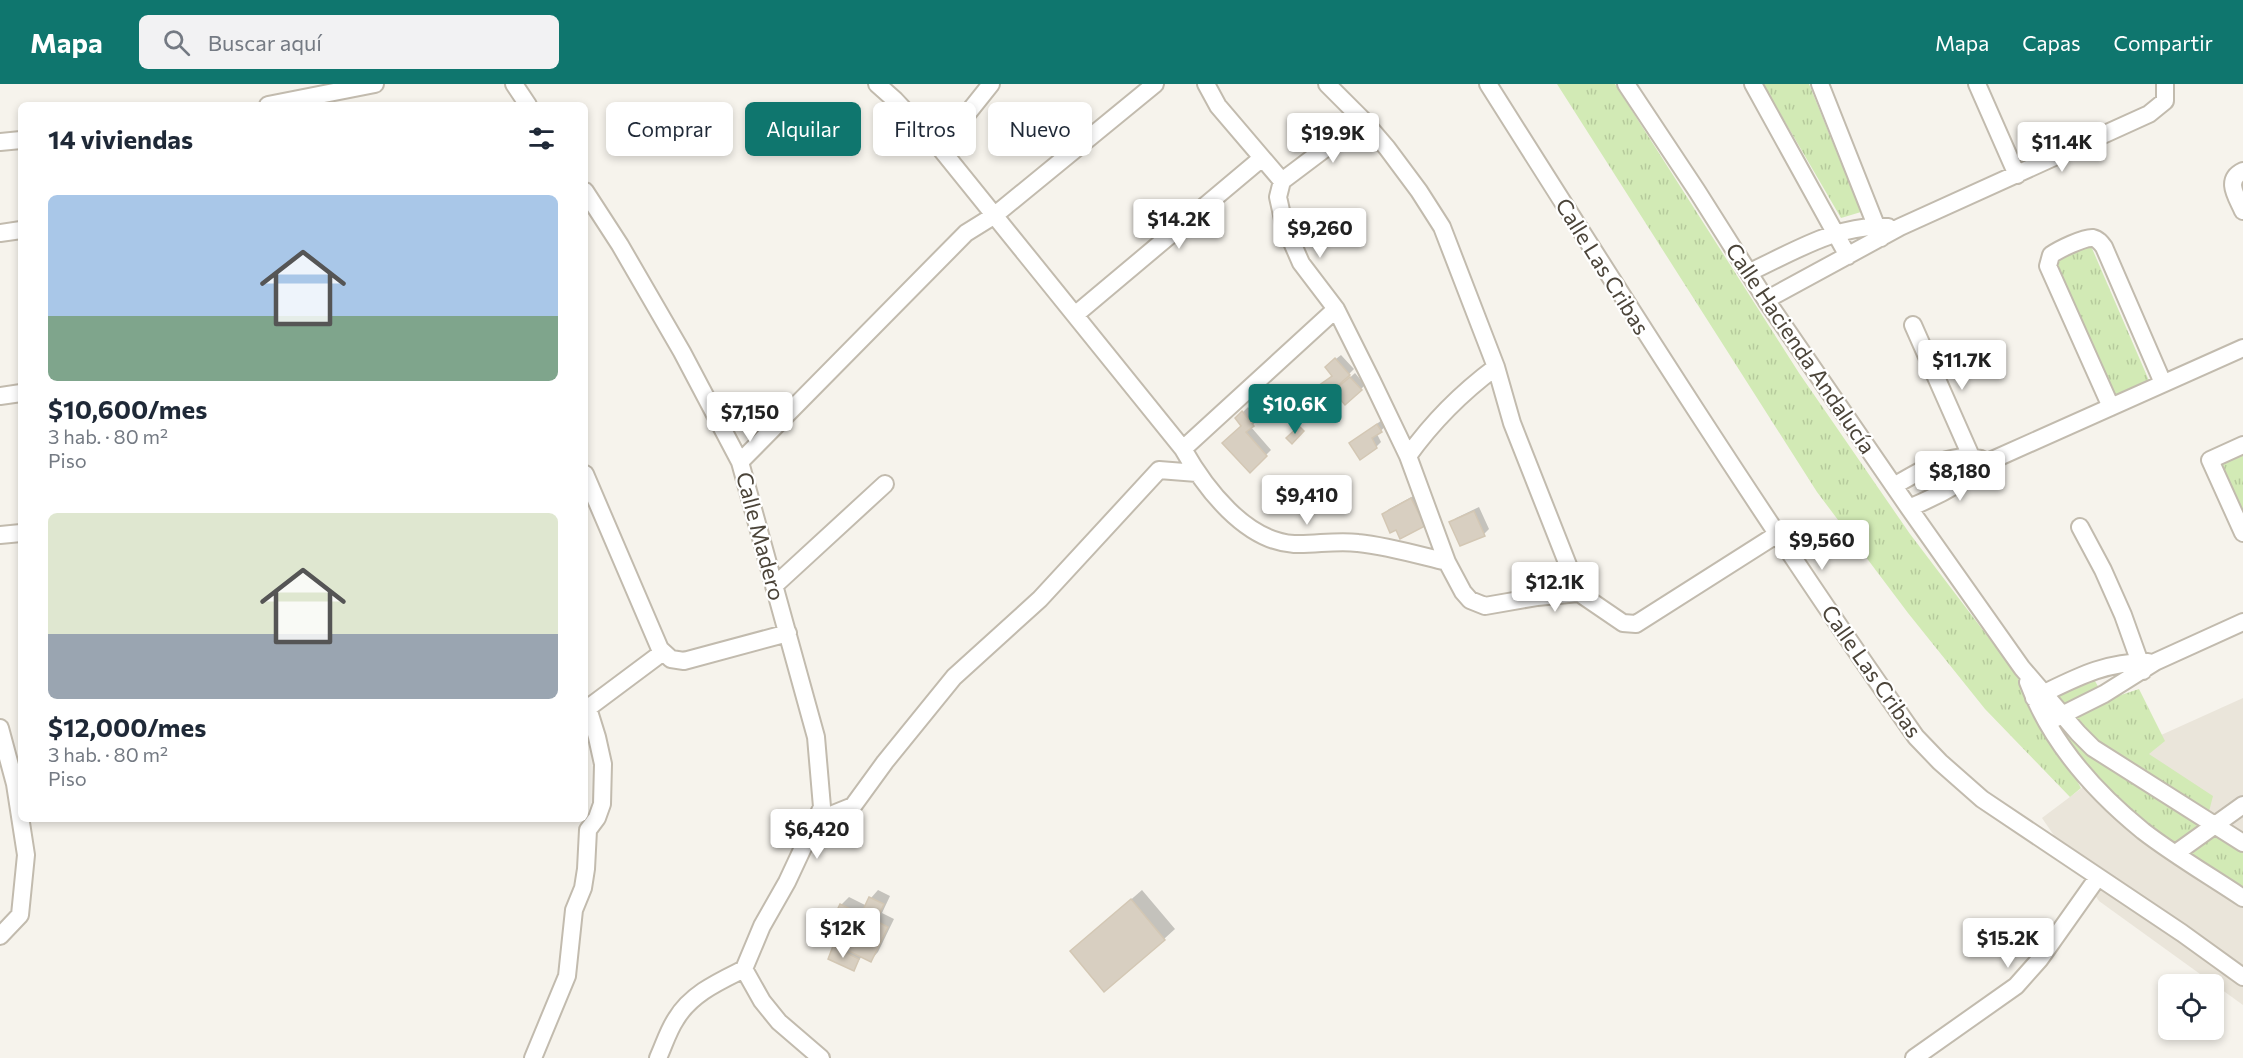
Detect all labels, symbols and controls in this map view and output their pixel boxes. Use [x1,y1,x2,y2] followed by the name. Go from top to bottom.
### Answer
[139,15,559,69] search box
[30,25,103,59] text: Mapa
[160,26,193,59] icon: search
[208,29,322,56] text: Buscar aquí
[1935,30,1989,55] text: Mapa
[2022,30,2081,55] text: Capas
[2114,30,2213,55] text: Compartir
[606,102,733,156] chip: Comprar
[745,102,861,156] chip: Alquilar
[873,102,976,156] chip: Filtros
[988,102,1092,156] chip: Nuevo
[1284,113,1382,164] pin: $19.9K
[1301,120,1365,144] text: $19.9K
[525,122,558,155] icon: filters
[2013,122,2111,173] pin: $11.4K
[48,123,193,154] text: 14 viviendas
[2032,129,2092,153] text: $11.4K
[1550,193,1656,339] street label: Calle Las Cribas
[1130,199,1228,250] pin: $14.2K
[1147,206,1211,230] text: $14.2K
[1271,208,1369,259] pin: $9,260
[1287,215,1353,239] text: $9,260
[249,234,357,342] icon: home
[1720,237,1882,459] street label: Calle Hacienda Andalucía
[1913,340,2011,391] pin: $11.7K
[1932,347,1992,371] text: $11.7K
[1246,384,1344,435] pin: $10.6K
[1263,391,1327,415] text: $10.6K
[701,392,799,443] pin: $7,150
[48,393,207,424] text: $10,600/mes
[721,399,779,423] text: $7,150
[48,424,168,448] text: 3 hab. · 80 m²
[48,448,87,472] text: Piso
[1911,451,2009,502] pin: $8,180
[1929,458,1991,482] text: $8,180
[731,469,791,603] street label: Calle Madero
[1258,475,1356,526] pin: $9,410
[1276,482,1338,506] text: $9,410
[1773,520,1871,571] pin: $9,560
[1789,527,1855,551] text: $9,560
[249,552,357,660] icon: home
[1506,562,1604,613] pin: $12.1K
[1526,569,1584,593] text: $12.1K
[1816,599,1928,743] street label: Calle Las Cribas
[48,711,206,742] text: $12,000/mes
[48,742,168,766] text: 3 hab. · 80 m²
[48,766,87,790] text: Piso
[768,809,866,860] pin: $6,420
[784,816,850,840] text: $6,420
[807,908,879,959] pin: $12K
[820,915,866,939] text: $12K
[1959,918,2057,969] pin: $15.2K
[1977,925,2039,949] text: $15.2K
[2158,974,2224,1040] map controls
[2158,974,2224,1040] button: locate

